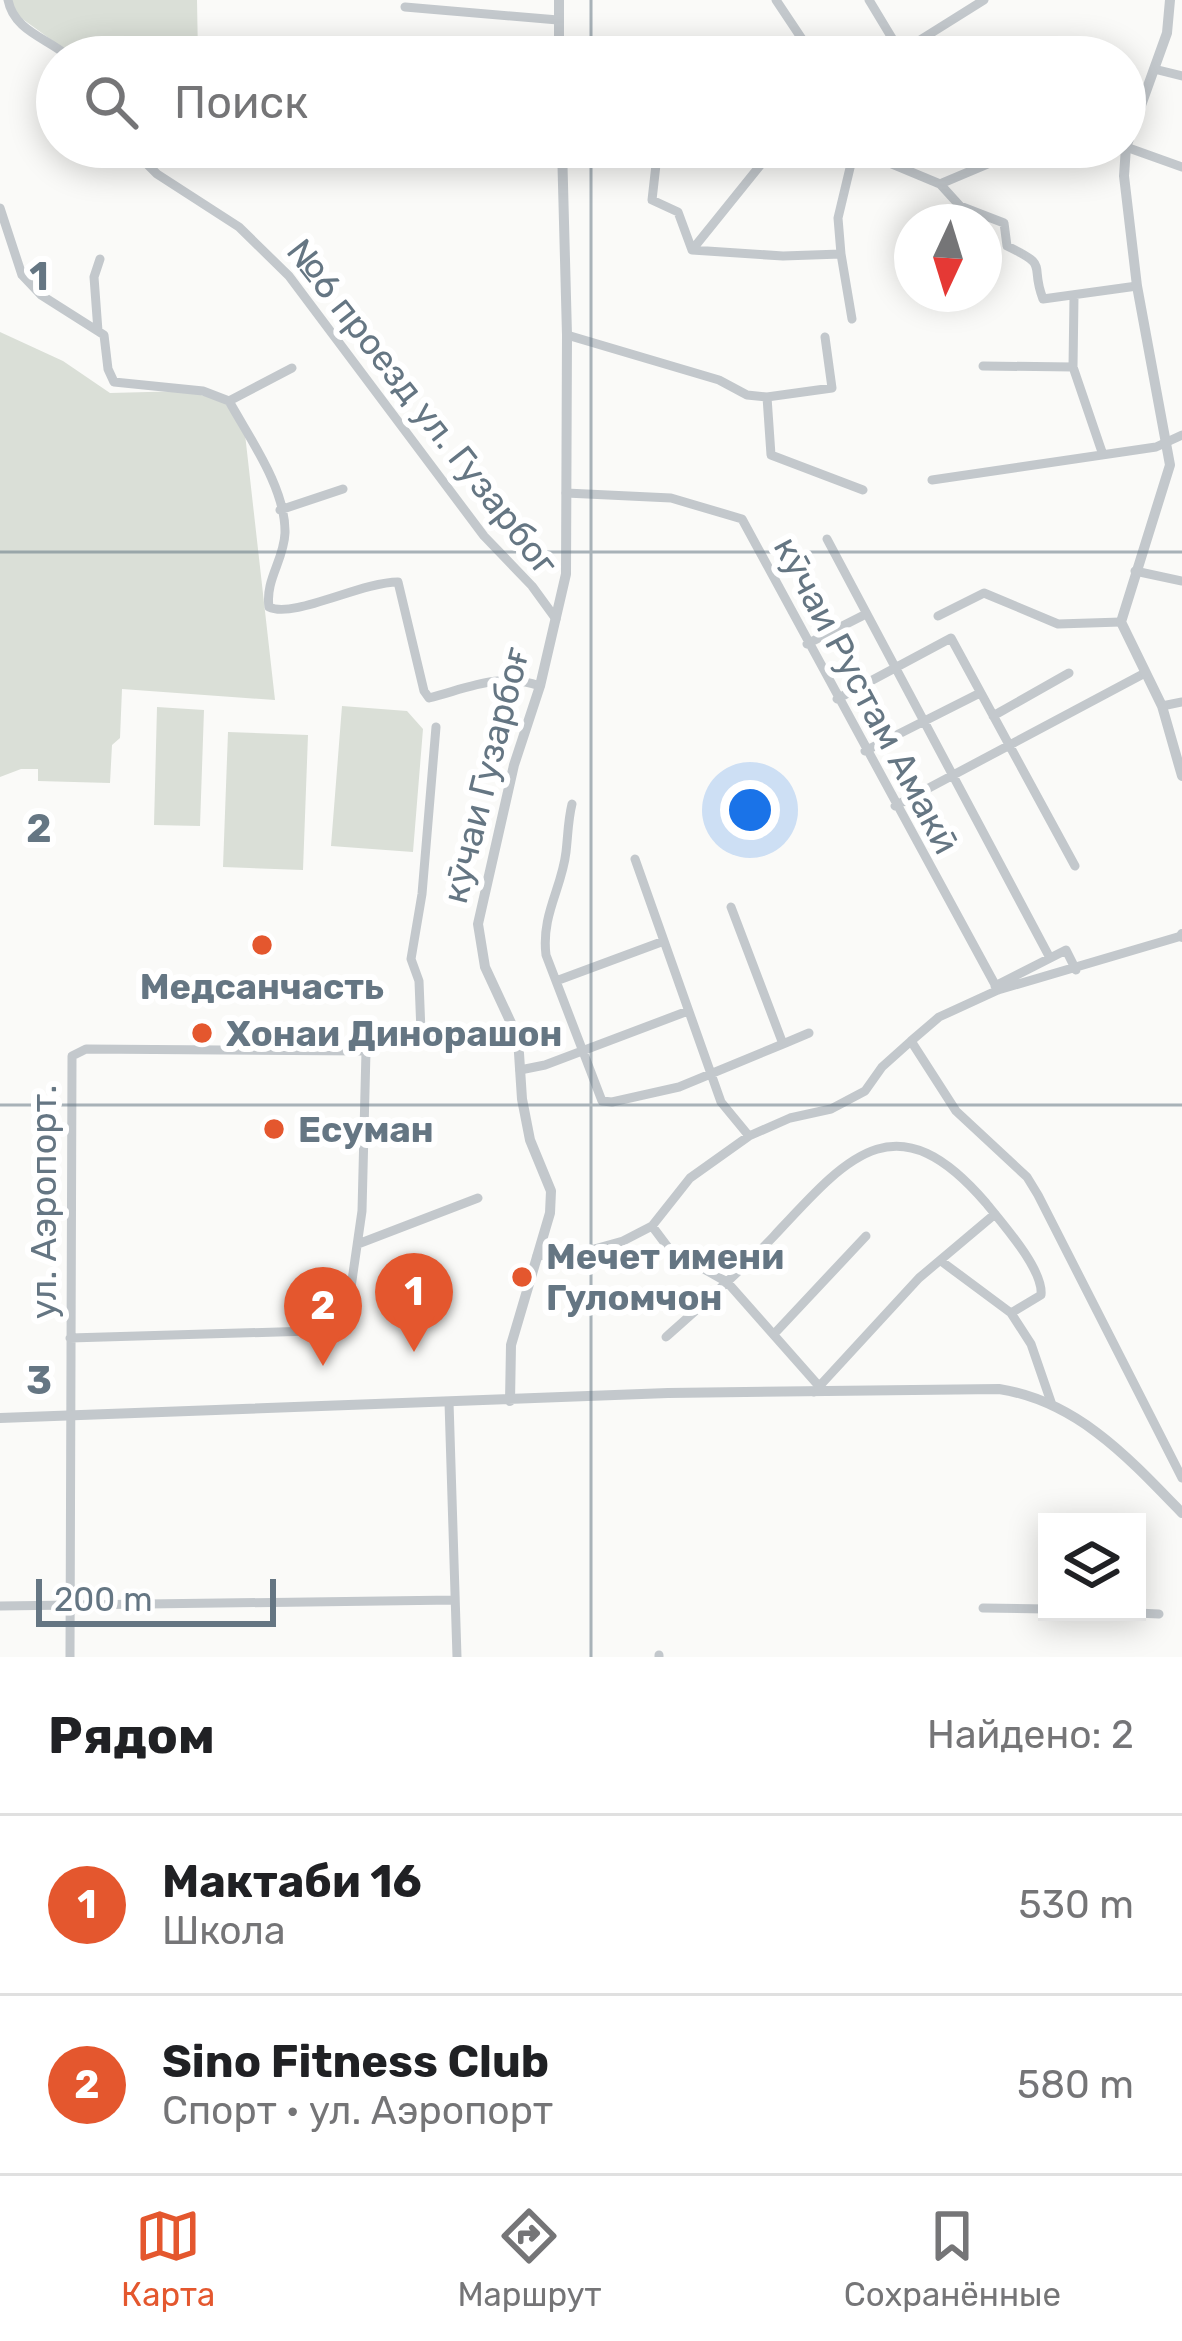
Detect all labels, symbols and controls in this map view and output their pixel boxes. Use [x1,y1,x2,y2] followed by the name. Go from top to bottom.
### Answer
[36,36,1146,168] search box
[78,69,144,135] icon: search
[174,76,308,129] text: Поиск
[894,204,1002,312] north arrow
[278,231,567,584] street label: №6 проезд ул. Гузарбог
[29,254,49,300] text: 1
[765,529,968,861] street label: кӯчаи Рустам Амакӣ
[433,642,538,907] street label: кӯчаи Гузарбоғ
[720,780,780,840] your location
[26,806,52,852] text: 2
[249,932,275,958] marker: Медсанчасть
[140,965,384,1008] place label: Медсанчасть
[226,1012,563,1055] place label: Хонаи Динорашон
[189,1020,215,1046] marker: Хонаи Динорашон
[22,1085,65,1319] street label: ул. Аэропорт.
[298,1108,434,1151] place label: Есуман
[261,1116,287,1142] marker: Есуман
[546,1235,784,1319] place label: Мечет имени Гуломчон
[375,1253,453,1352] pin: 1
[509,1264,535,1290] marker: Мечет имени Гуломчон
[284,1267,362,1366] pin: 2
[26,1358,52,1404] text: 3
[1038,1513,1146,1621] map controls
[1038,1513,1146,1621] button: layers
[36,1573,276,1626] scale bar
[54,1580,153,1619] text: 200 m
[48,1705,215,1766] text: Рядом
[927,1712,1134,1758] text: Найдено: 2
[162,1855,422,1908] text: Мактаби 16
[77,1882,97,1928] text: 1
[1018,1882,1134,1928] text: 530 m
[162,1908,286,1954] text: Школа
[162,2035,549,2088] text: Sino Fitness Club
[74,2062,100,2108] text: 2
[1017,2062,1134,2108] text: 580 m
[162,2088,553,2134] text: Спорт · ул. Аэропорт
[121,2203,215,2314] tab: Карта
[457,2203,601,2314] tab: Маршрут
[844,2203,1061,2314] tab: Сохранённые

